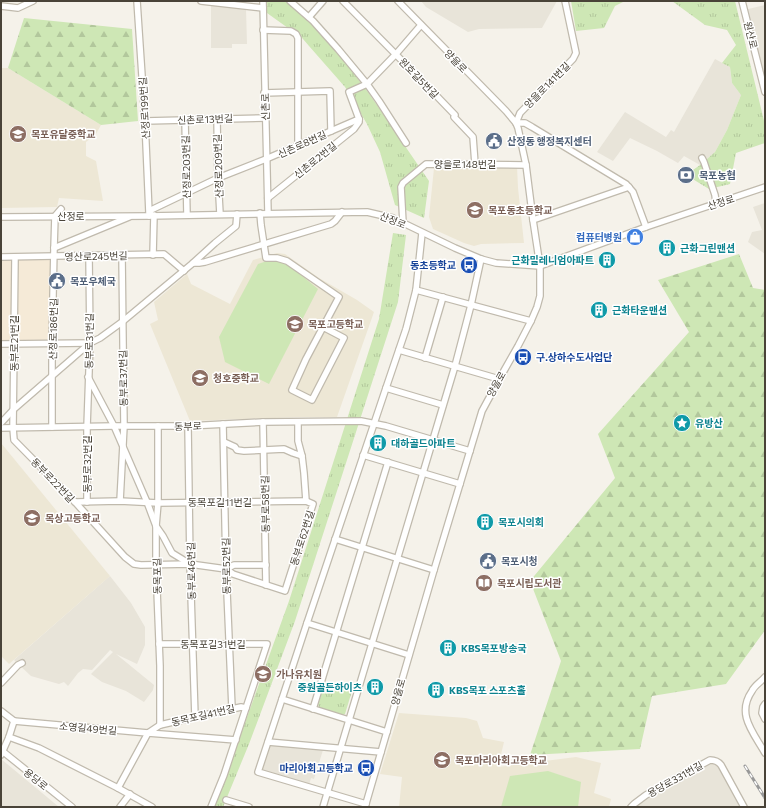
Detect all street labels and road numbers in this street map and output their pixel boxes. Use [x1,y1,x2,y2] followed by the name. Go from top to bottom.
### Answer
[742,20,760,50] street label: 원산로
[442,47,470,75] street label: 양을로
[397,55,441,101] street label: 원호길5번길
[521,59,573,111] street label: 양을로141번길
[136,77,152,139] street label: 산정로199번길
[259,93,271,121] street label: 신촌로
[177,112,233,126] street label: 신촌로13번길
[276,128,328,160] street label: 신촌로8번길
[211,134,225,198] street label: 산정로209번길
[179,135,193,199] street label: 산정로203번길
[291,139,339,181] street label: 신촌로2번길
[434,158,496,170] street label: 양을로148번길
[706,192,736,212] street label: 산정로
[378,209,408,231] street label: 산정로
[57,210,85,222] street label: 산정로
[64,249,128,263] street label: 영산로245번길
[46,298,60,360] street label: 산정로186번길
[83,313,95,369] street label: 동부로31번길
[8,315,20,371] street label: 동부로21번길
[117,349,129,407] street label: 동부로37번길
[484,369,508,399] street label: 양을로
[174,420,202,432] street label: 동부로
[81,435,93,493] street label: 동부로32번길
[29,455,77,505] street label: 동부로22번길
[258,475,272,533] street label: 동부로58번길
[188,496,252,508] street label: 동목포길11번길
[287,509,317,567] street label: 동부로62번길
[220,537,232,595] street label: 동부로52번길
[184,542,198,600] street label: 동부로46번길
[151,557,163,595] street label: 동목포길
[180,638,246,650] street label: 동목포길31번길
[388,677,408,707] street label: 양을로
[170,702,236,728] street label: 동목포길41번길
[59,719,117,737] street label: 소영길49번길
[645,759,705,799] street label: 용당로331번길
[21,766,51,792] street label: 용당로

